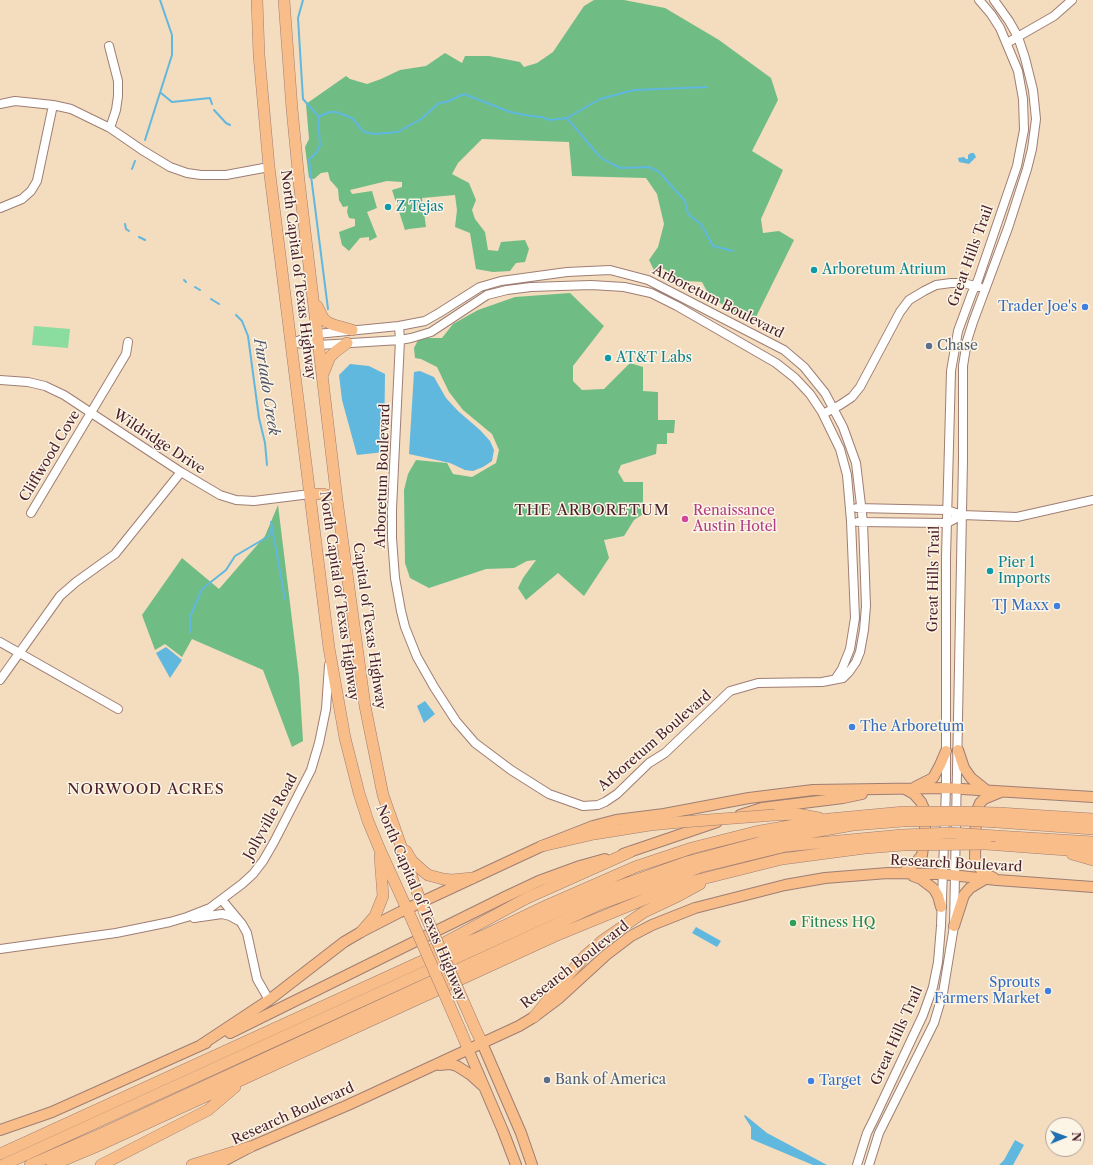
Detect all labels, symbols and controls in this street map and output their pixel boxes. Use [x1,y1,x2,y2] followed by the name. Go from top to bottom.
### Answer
[277,169,319,381] street label: North Capital of Texas Highway
[396,199,444,215] place label: Z Tejas
[383,202,393,212] marker: Z Tejas
[945,203,997,309] street label: Great Hills Trail
[650,262,786,342] street label: Arboretum Boulevard
[822,262,946,278] place label: Arboretum Atrium
[809,265,819,275] marker: Arboretum Atrium
[998,299,1077,315] place label: Trader Joe's
[1080,302,1090,312] marker: Trader Joe's
[249,337,283,437] water label: Furtado Creek
[937,338,978,354] place label: Chase
[924,341,934,351] marker: Chase
[616,350,692,366] place label: AT&T Labs
[603,353,613,363] marker: AT&T Labs
[372,403,394,549] street label: Arboretum Boulevard
[110,406,208,478] street label: Wildridge Drive
[16,407,84,505] street label: Cliffwood Cove
[316,490,362,702] street label: North Capital of Texas Highway
[514,502,670,520] district label: THE ARBORETUM
[693,503,777,536] place label: Renaissance Austin Hotel
[680,514,690,524] marker: Renaissance Austin Hotel
[925,526,943,632] street label: Great Hills Trail
[349,541,389,711] street label: Capital of Texas Highway
[998,555,1050,588] place label: Pier 1 Imports
[985,566,995,576] marker: Pier 1 Imports
[992,598,1049,614] place label: TJ Maxx
[1052,601,1062,611] marker: TJ Maxx
[595,687,715,795] street label: Arboretum Boulevard
[860,719,964,735] place label: The Arboretum
[847,722,857,732] marker: The Arboretum
[240,771,302,863] street label: Jollyville Road
[67,781,225,799] district label: NORWOOD ACRES
[372,802,470,1004] street label: North Capital of Texas Highway
[889,852,1023,876] street label: Research Boulevard
[801,915,875,931] place label: Fitness HQ
[518,918,632,1012] street label: Research Boulevard
[788,918,798,928] marker: Fitness HQ
[934,975,1040,1008] place label: Sprouts Farmers Market
[868,984,926,1088] street label: Great Hills Trail
[1043,986,1053,996] marker: Sprouts Farmers Market
[555,1072,666,1088] place label: Bank of America
[819,1073,861,1089] place label: Target
[542,1075,552,1085] marker: Bank of America
[806,1076,816,1086] marker: Target
[229,1079,357,1149] street label: Research Boulevard
[1045,1117,1085,1157] north arrow
[1069,1132,1083,1142] text: N

